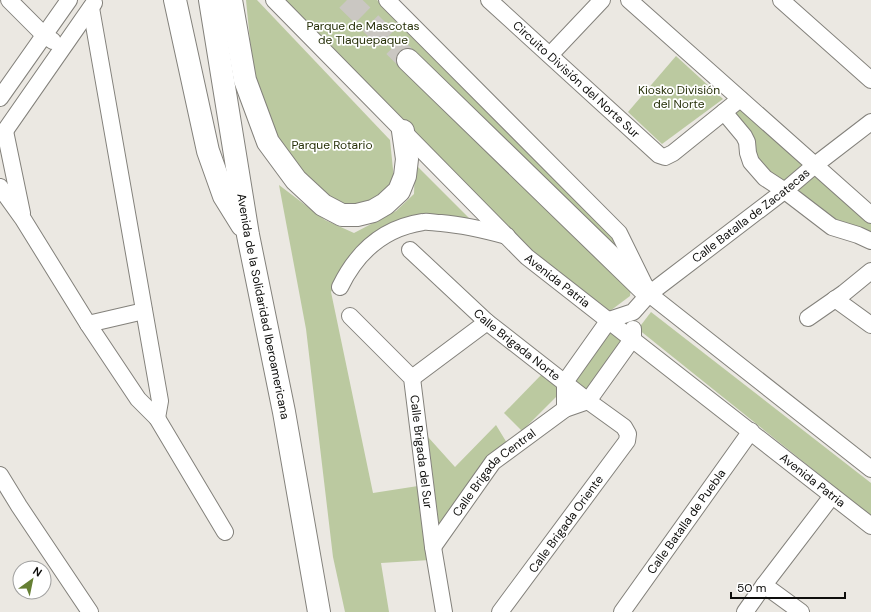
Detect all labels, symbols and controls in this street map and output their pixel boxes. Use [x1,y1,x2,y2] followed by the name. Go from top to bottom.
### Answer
[509,17,644,142] street label: Circuito División del Norte Sur
[306,18,420,48] park label: Parque de Mascotas de Tlaquepaque
[638,82,720,112] park label: Kiosko División del Norte
[291,137,373,153] park label: Parque Rotario
[689,165,813,266] street label: Calle Batalla de Zacatecas
[233,192,293,421] street label: Avenida de la Solidaridad Iberoamericana
[521,250,593,311] street label: Avenida Patria
[470,305,564,384] street label: Calle Brigada Norte
[406,394,436,510] street label: Calle Brigada del Sur
[449,425,539,520] street label: Calle Brigada Central
[776,450,848,511] street label: Avenida Patria
[643,466,729,577] street label: Calle Batalla de Puebla
[525,472,607,576] street label: Calle Brigada Oriente
[12,560,52,600] north arrow
[30,564,45,580] text: N
[731,574,845,600] scale bar
[737,580,766,596] text: 50 m

